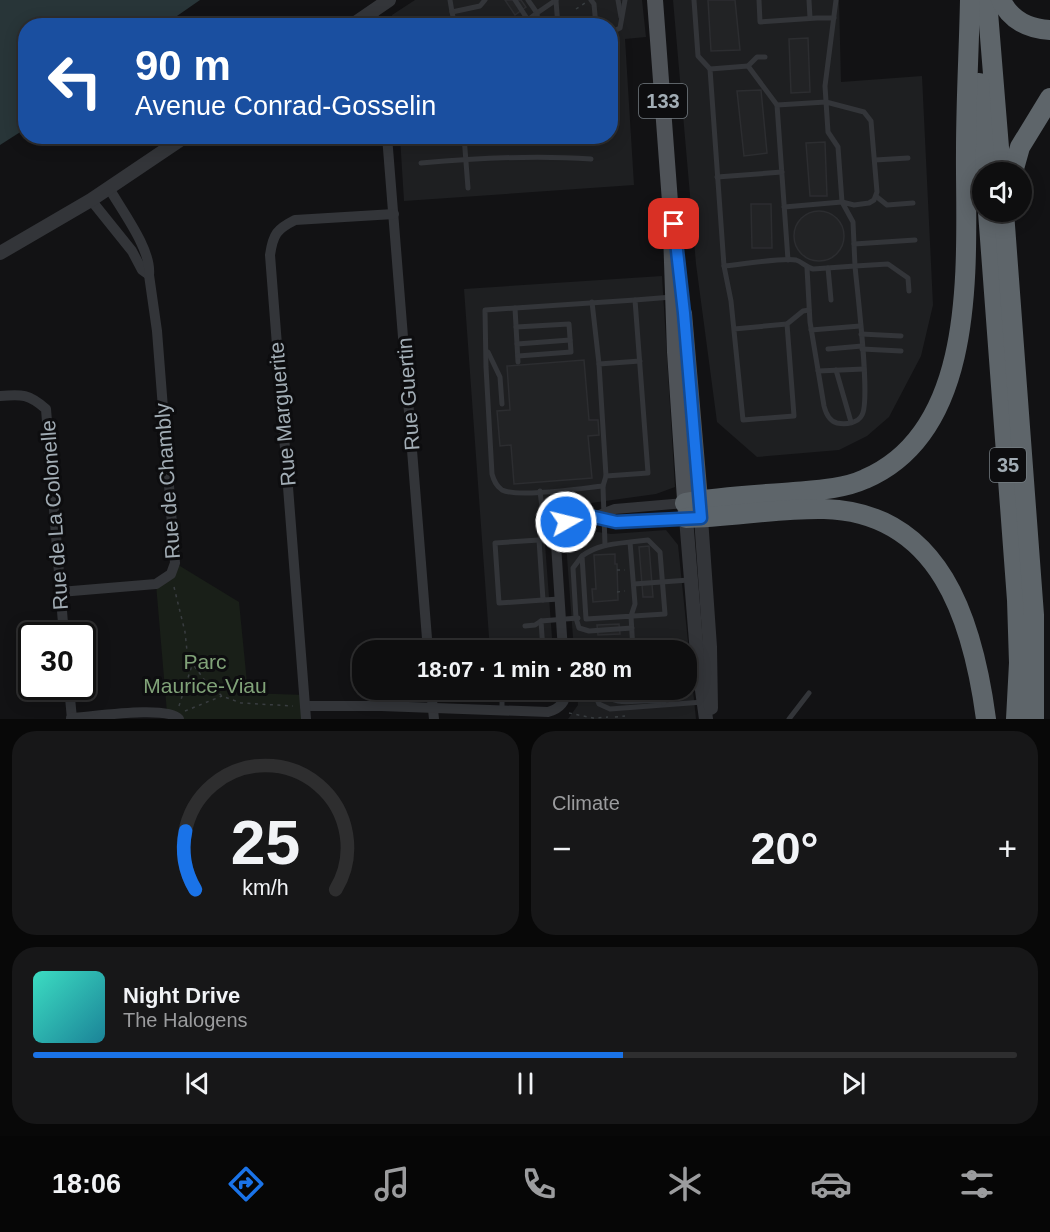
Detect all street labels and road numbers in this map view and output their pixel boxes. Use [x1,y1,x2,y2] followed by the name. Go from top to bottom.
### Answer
[639,84,687,118] road number: 133
[393,337,423,451] street label: Rue Guertin
[264,341,300,487] street label: Rue Marguerite
[150,402,184,560] street label: Rue de Chambly
[36,419,72,611] street label: Rue de La Colonelle
[990,448,1026,482] road number: 35

